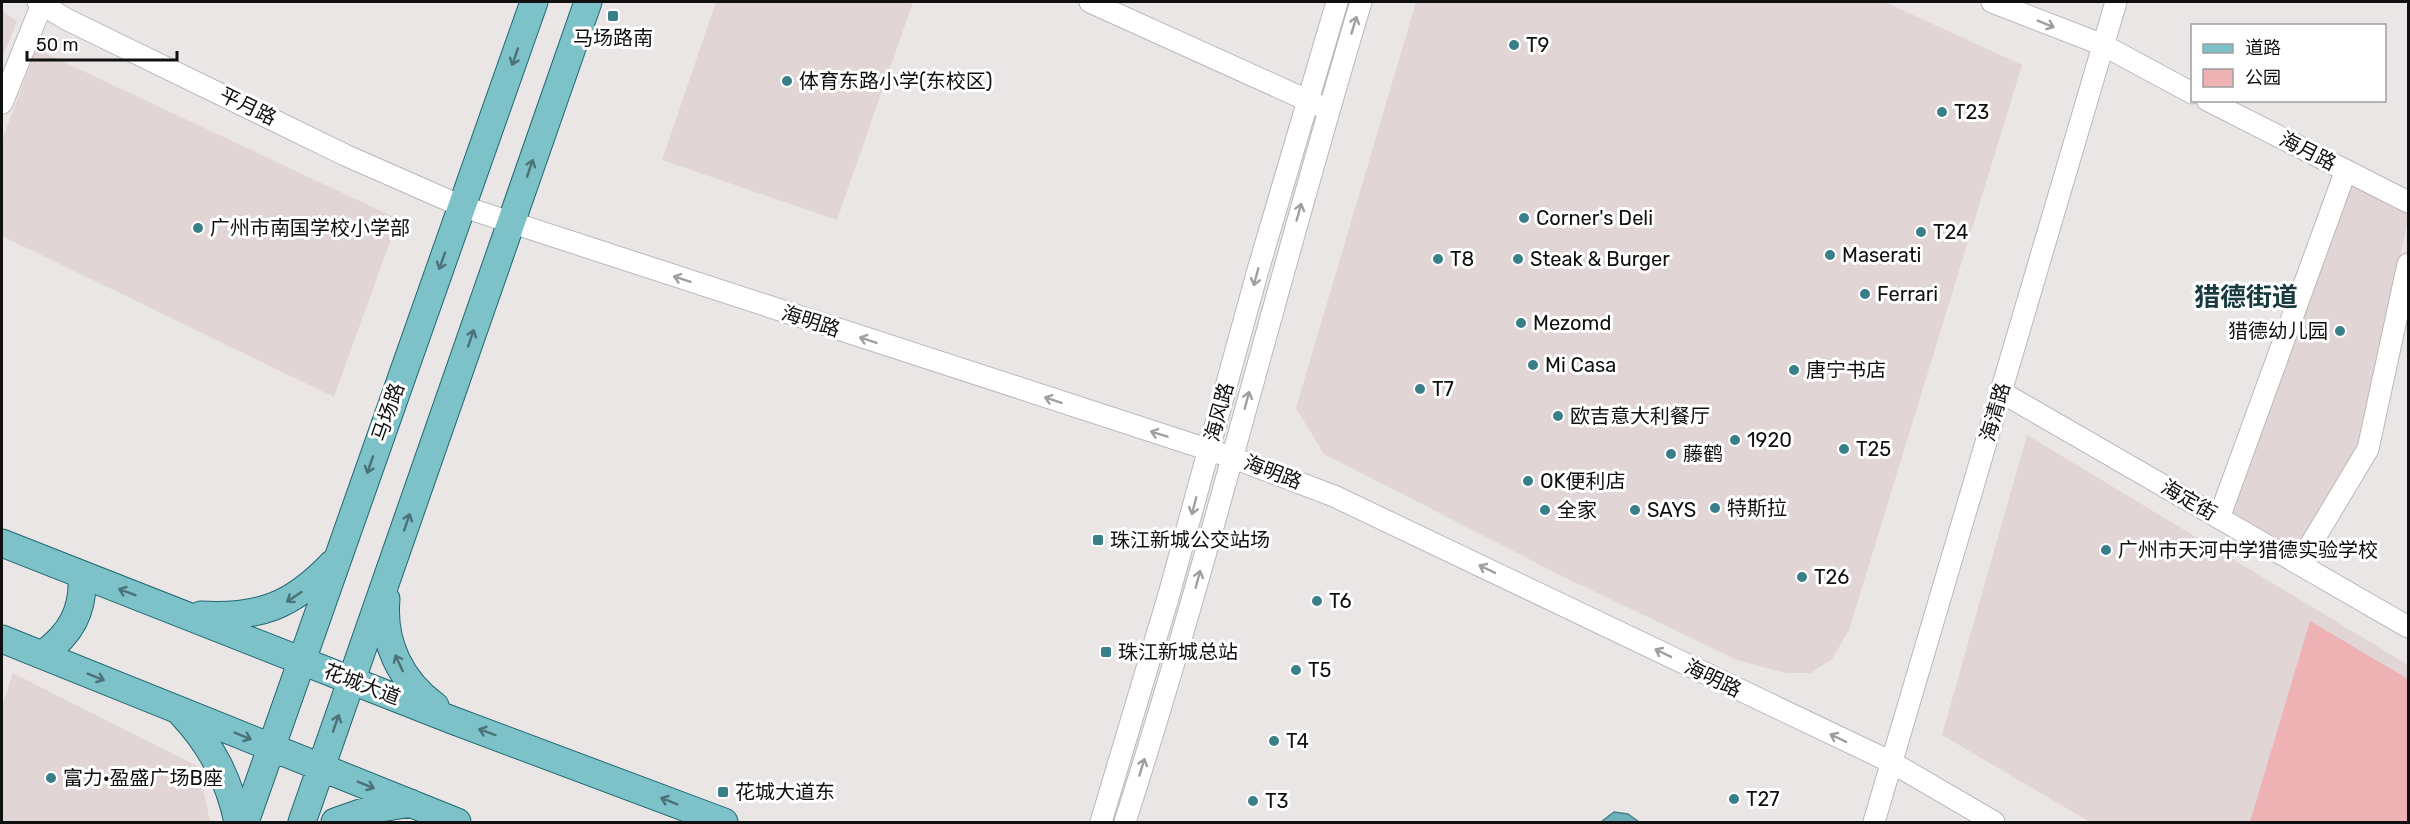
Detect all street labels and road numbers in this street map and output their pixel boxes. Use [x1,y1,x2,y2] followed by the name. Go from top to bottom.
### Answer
[216,82,280,130] street label: 平月路
[2276,127,2340,175] street label: 海月路
[779,300,843,342] street label: 海明路
[367,380,409,444] street label: 马场路
[1200,380,1238,444] street label: 海风路
[1975,380,2015,444] street label: 海清路
[1241,450,1305,494] street label: 海明路
[2157,475,2221,525] street label: 海定街
[1681,654,1745,702] street label: 海明路
[320,658,404,710] street label: 花城大道

